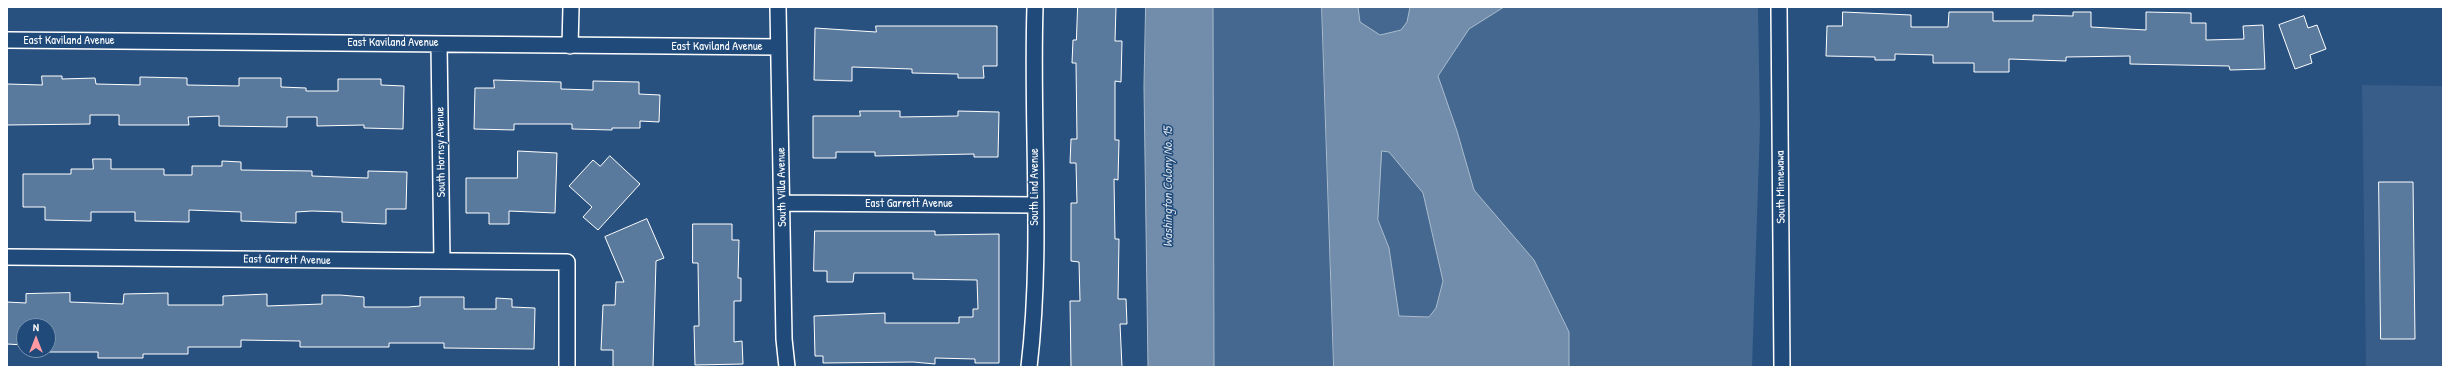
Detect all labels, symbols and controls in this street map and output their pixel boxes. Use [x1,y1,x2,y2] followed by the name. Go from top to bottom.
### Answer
[23,34,115,48] street label: East Kaviland Avenue
[347,36,439,50] street label: East Kaviland Avenue
[671,40,763,54] street label: East Kaviland Avenue
[433,107,449,197] street label: South Hornsy Avenue
[1161,127,1177,247] water label: Washington Colony No. 15
[774,147,790,227] street label: South Villa Avenue
[1028,148,1042,226] street label: South Lind Avenue
[1773,150,1789,224] street label: South Minnewawa
[865,197,953,211] street label: East Garrett Avenue
[243,252,331,268] street label: East Garrett Avenue
[16,318,56,358] north arrow
[33,320,39,334] text: N

